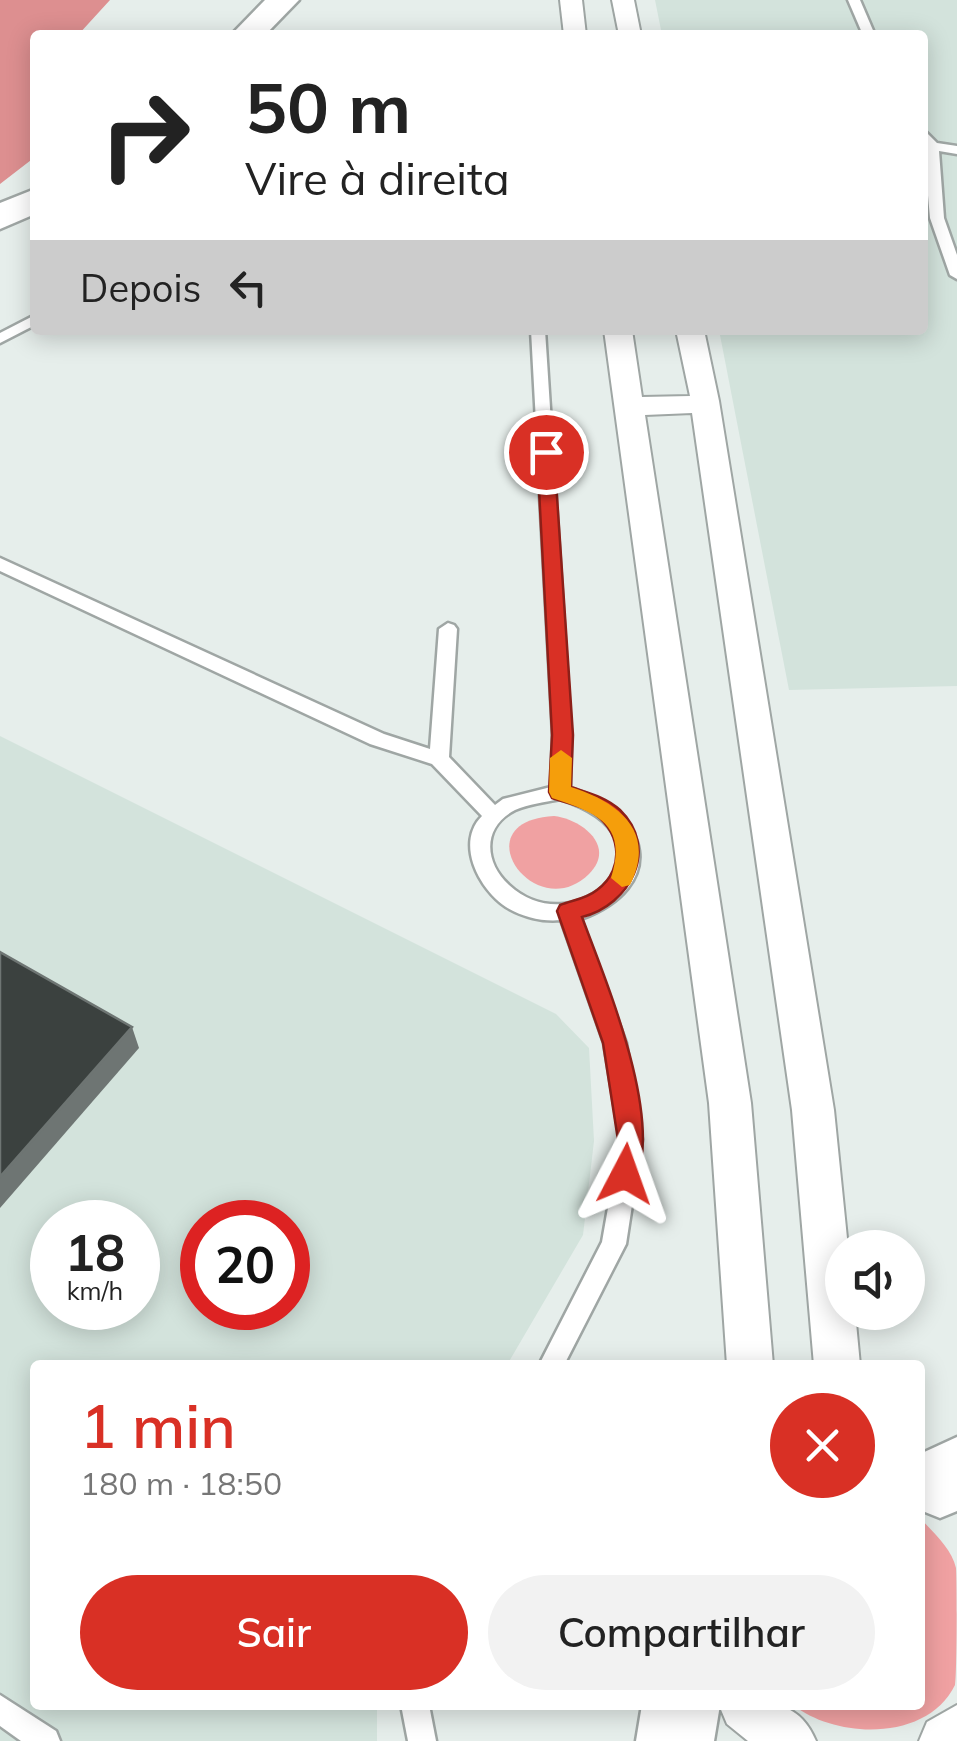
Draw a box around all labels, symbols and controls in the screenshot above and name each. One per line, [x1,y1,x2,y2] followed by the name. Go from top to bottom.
[245,63,411,151] text: 50 m
[80,70,210,200] icon: right
[245,150,510,206] text: Vire à direita
[221,260,276,315] icon: left
[80,264,201,312] text: Depois
[504,410,589,495] pin
[519,425,574,480] icon: arrive
[573,1122,677,1226] position arrow
[180,1200,310,1330] speed limit sign: 20
[65,1221,125,1284] text: 18
[825,1230,925,1330] map controls
[825,1230,925,1330] button: sound
[67,1275,123,1306] text: km/h
[80,1388,236,1463] text: 1 min
[770,1393,875,1498] button: close
[80,1463,282,1503] text: 180 m · 18:50
[80,1575,468,1690] button: Sair
[488,1575,875,1690] button: Compartilhar

